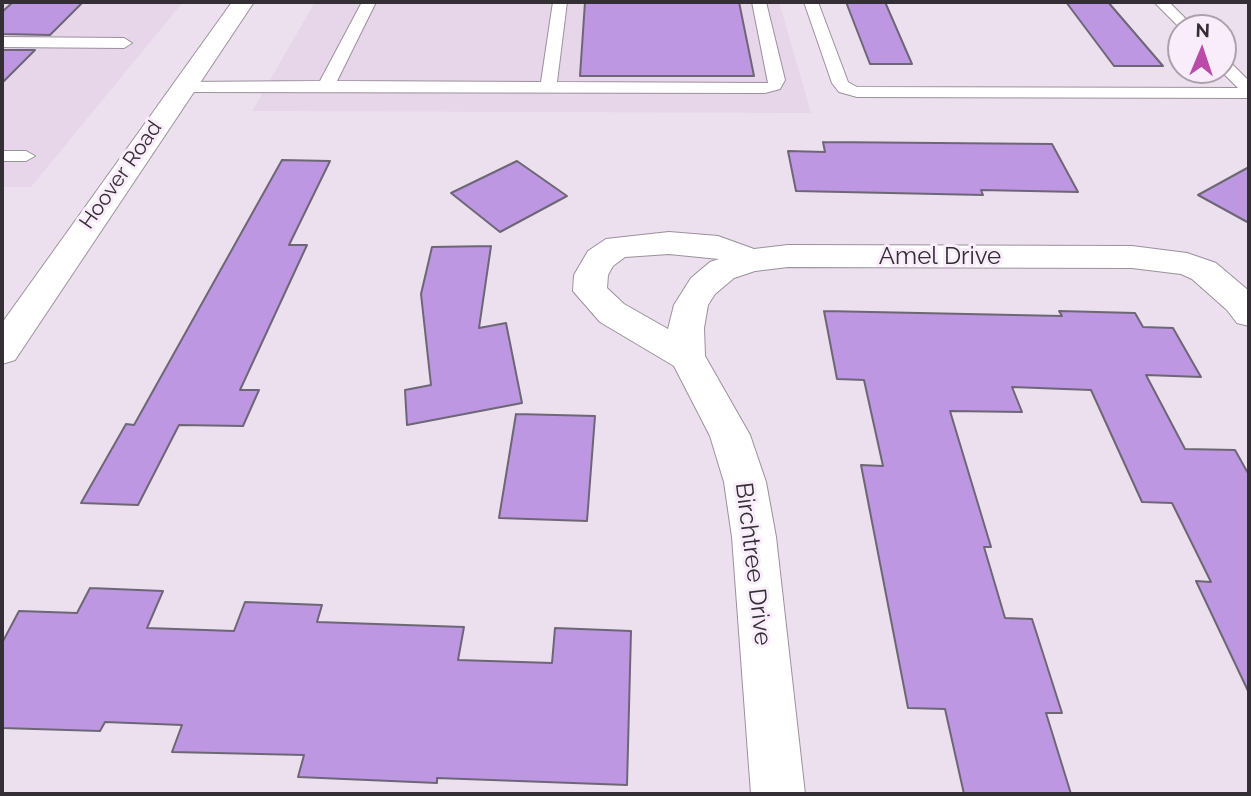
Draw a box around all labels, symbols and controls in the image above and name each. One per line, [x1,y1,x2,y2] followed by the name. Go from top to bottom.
[1167,14,1237,84] north arrow
[1195,19,1210,41] text: N
[74,116,168,234] street label: Hoover Road
[879,243,1001,271] street label: Amel Drive
[729,481,777,647] street label: Birchtree Drive

